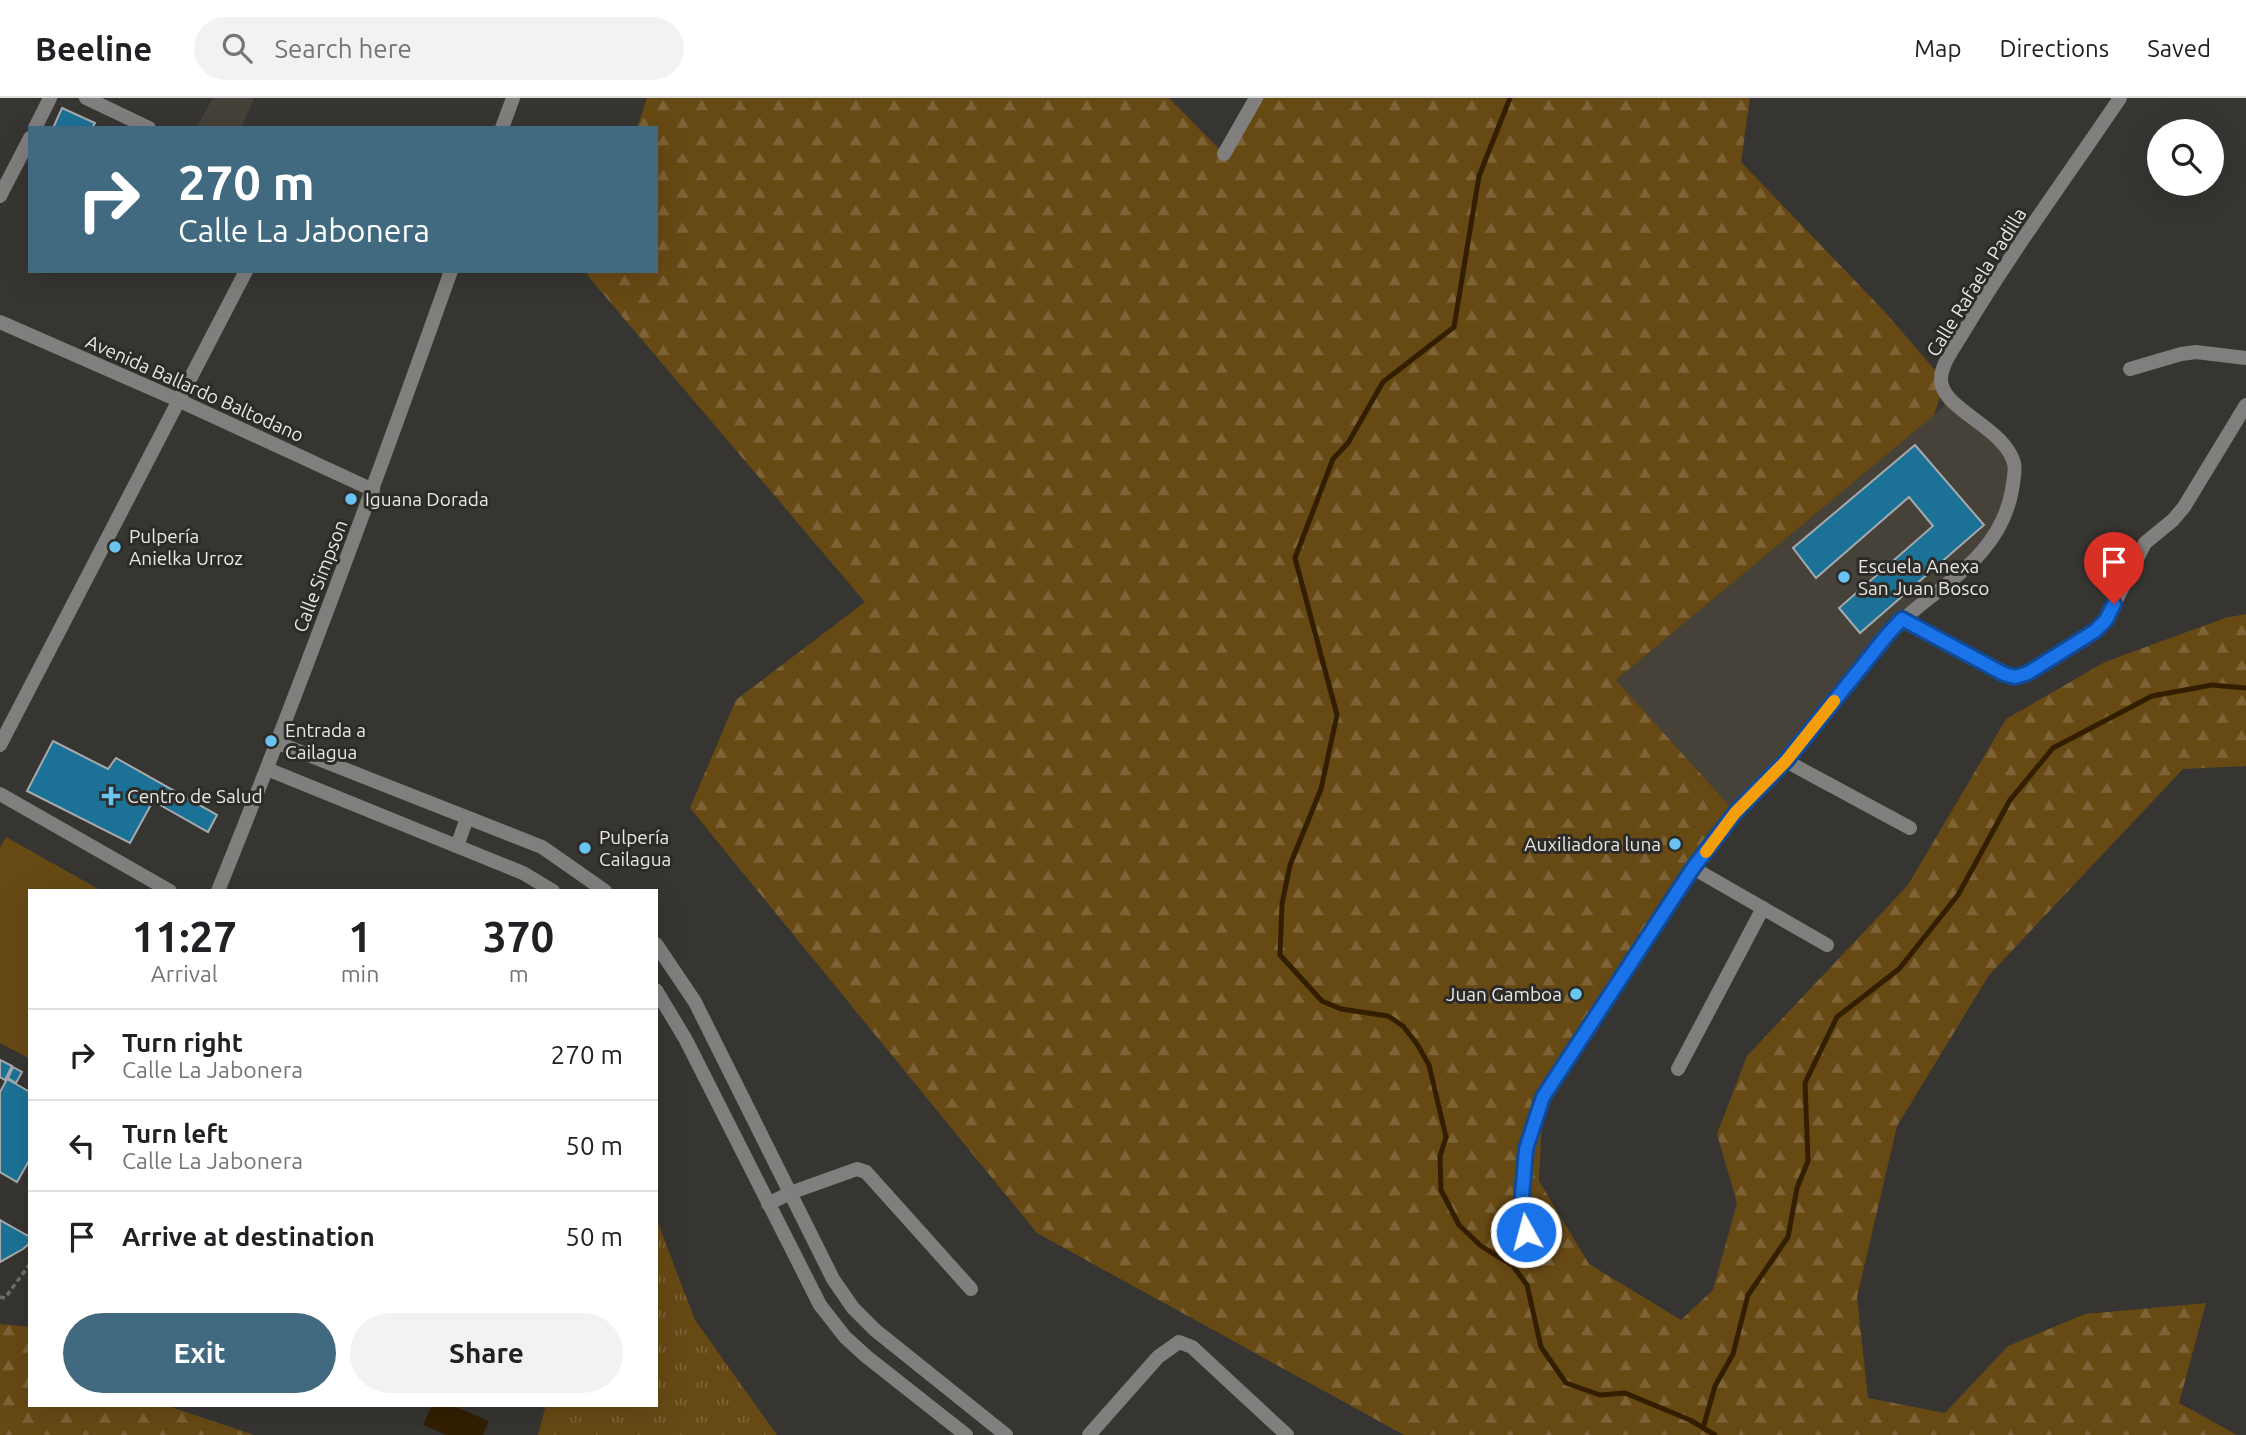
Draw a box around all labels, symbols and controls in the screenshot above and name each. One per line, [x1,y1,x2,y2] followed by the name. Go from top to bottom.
[194,17,684,80] search box
[218,29,256,67] icon: search
[35,30,152,67] text: Beeline
[274,34,412,63] text: Search here
[1914,35,1961,62] text: Map
[1999,35,2109,62] text: Directions
[2147,35,2211,62] text: Saved
[2147,119,2224,196] map controls
[2147,119,2224,196] button: search
[63,154,154,245] icon: right
[178,154,315,209] text: 270 m
[1921,204,2031,360] street label: Calle Rafaela Padilla
[178,212,430,248] text: Calle La Jabonera
[83,330,307,446] street label: Avenida Ballardo Baltodano
[365,488,489,510] place label: Iguana Dorada
[343,491,359,507] marker: Iguana Dorada
[288,517,352,635] street label: Calle Simpson
[129,525,243,569] place label: Pulpería Anielka Urroz
[2084,532,2144,604] pin
[107,539,123,555] marker: Pulpería Anielka Urroz
[2095,543,2133,581] icon: arrive
[1858,555,1989,599] place label: Escuela Anexa San Juan Bosco
[1836,569,1852,585] marker: Escuela Anexa San Juan Bosco
[285,719,366,763] place label: Entrada a Cailagua
[263,733,279,749] marker: Entrada a Cailagua
[127,785,263,807] place label: Centro de Salud
[101,786,121,806] marker: Centro de Salud
[599,826,671,870] place label: Pulpería Cailagua
[1524,833,1661,855] place label: Auxiliadora luna
[1667,836,1683,852] marker: Auxiliadora luna
[577,840,593,856] marker: Pulpería Cailagua
[132,913,237,960] text: 11:27
[348,913,372,960] text: 1
[483,913,554,960] text: 370
[151,961,218,986] text: Arrival
[341,961,379,986] text: min
[509,961,529,986] text: m
[1446,983,1562,1005] place label: Juan Gamboa
[1568,986,1584,1002] marker: Juan Gamboa
[122,1028,243,1057] text: Turn right
[63,1036,101,1074] icon: right
[551,1040,623,1069] text: 270 m
[122,1057,303,1082] text: Calle La Jabonera
[122,1119,228,1148] text: Turn left
[63,1127,101,1165] icon: left
[565,1131,623,1160] text: 50 m
[122,1148,303,1173] text: Calle La Jabonera
[1489,1195,1563,1269] position arrow
[63,1218,101,1256] icon: arrive
[122,1222,375,1251] text: Arrive at destination
[565,1222,623,1251] text: 50 m
[63,1313,336,1393] button: Exit
[350,1313,623,1393] button: Share

